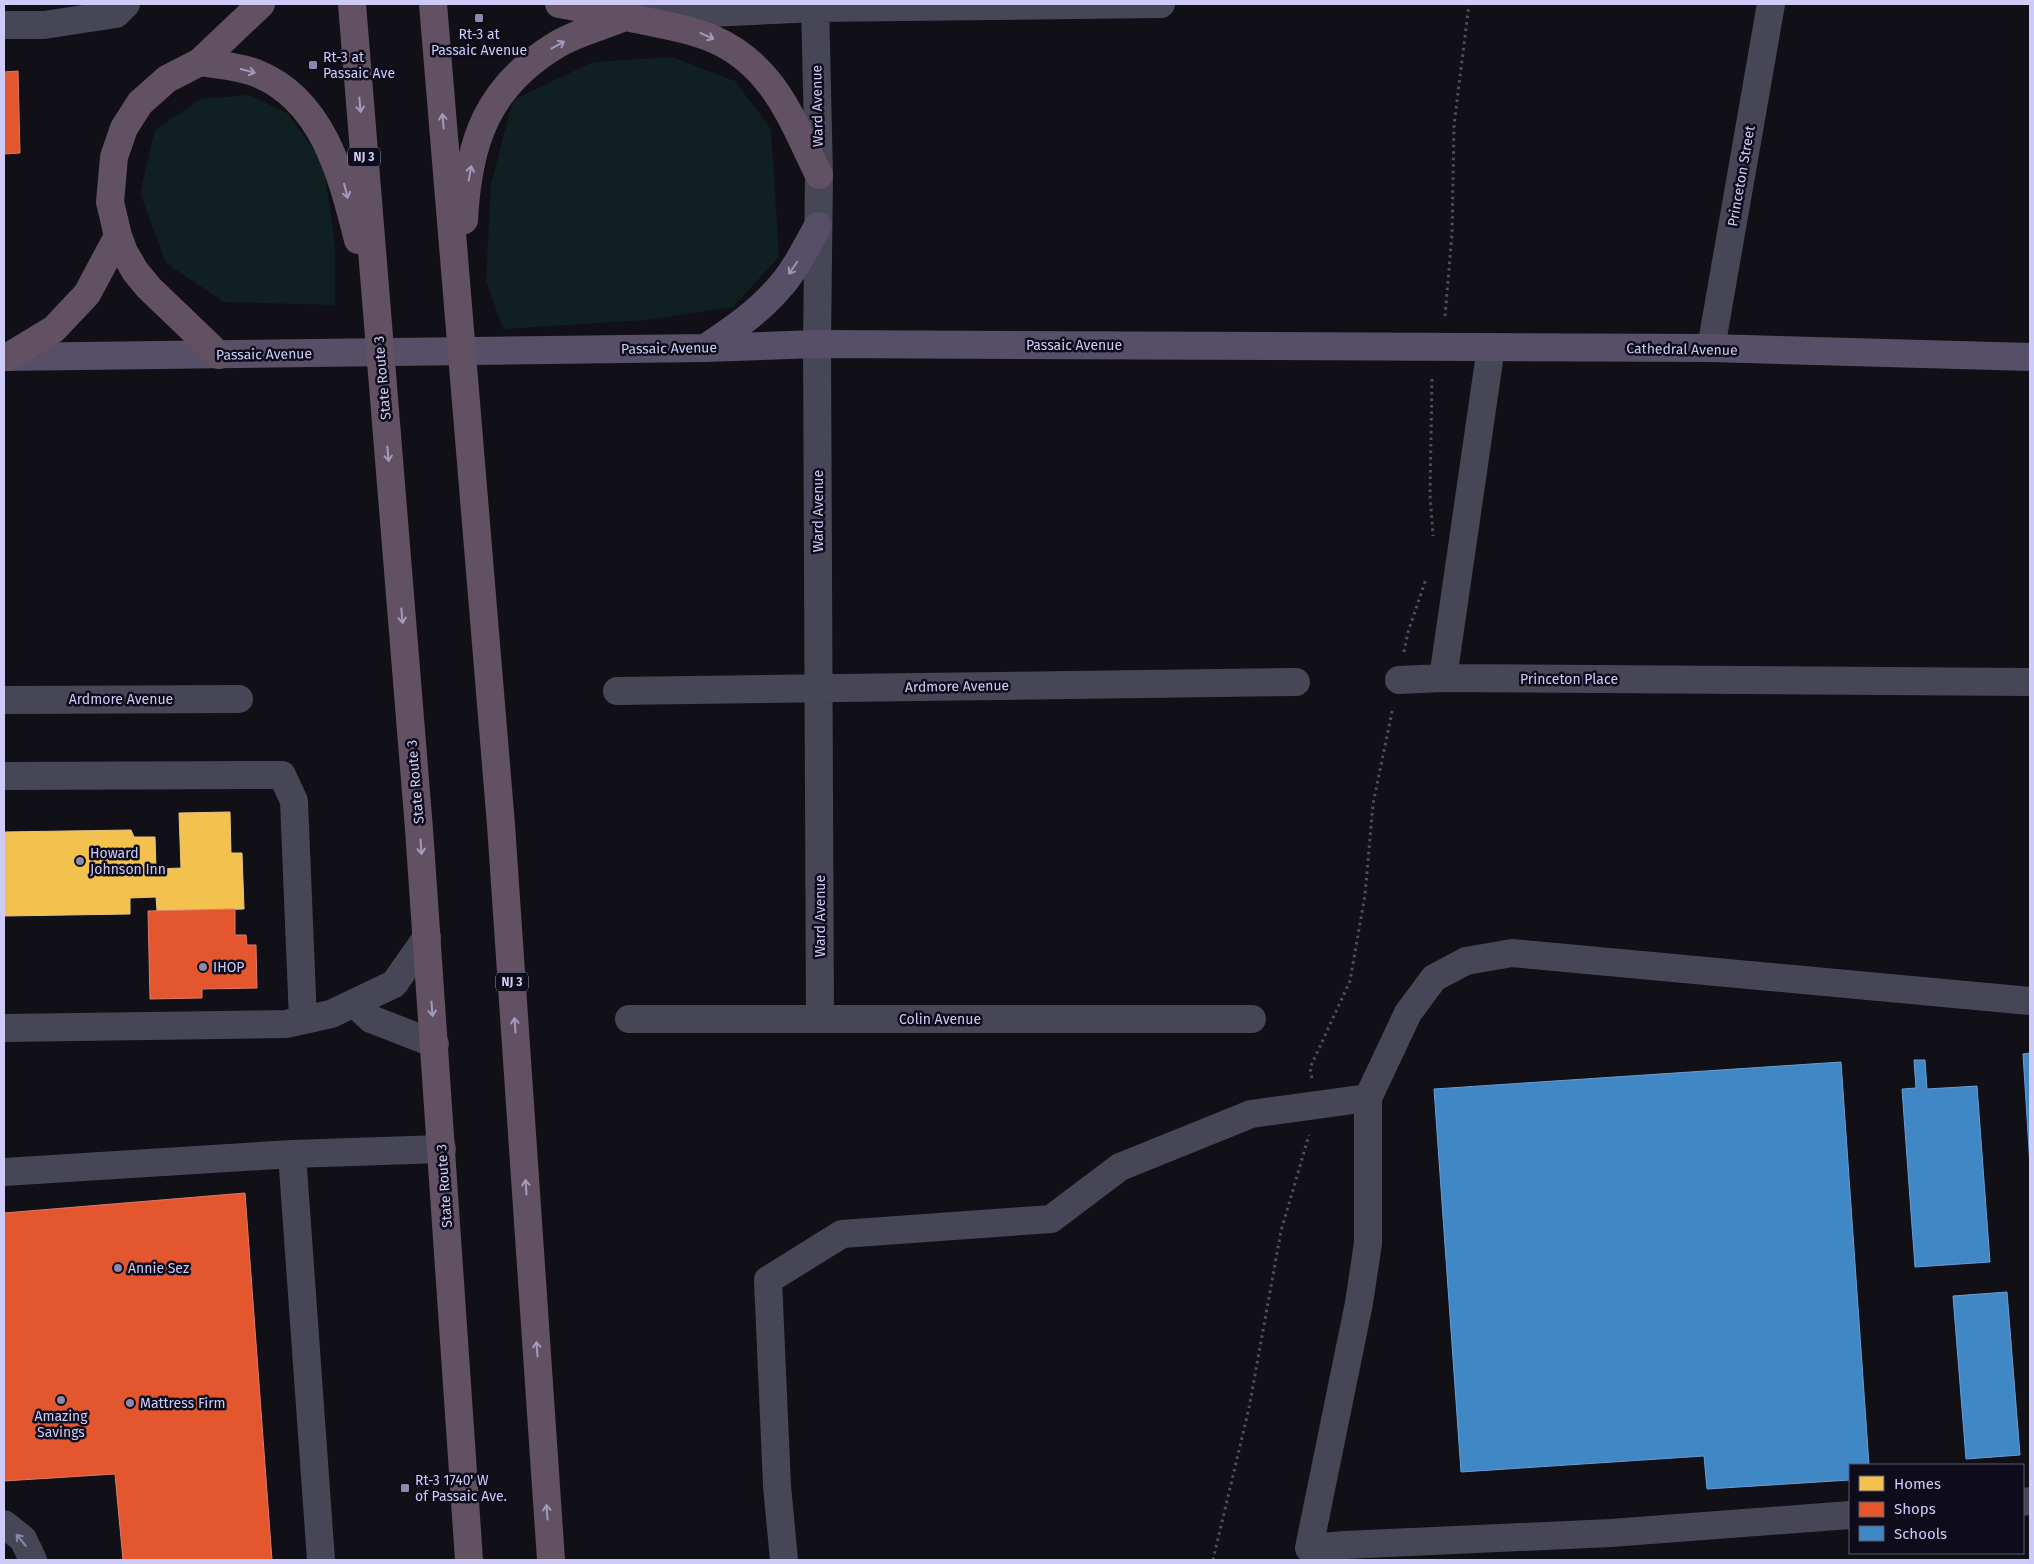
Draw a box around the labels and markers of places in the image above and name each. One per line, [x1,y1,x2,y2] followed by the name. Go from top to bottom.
[473,12,485,24] marker: Rt-3 at Passaic Avenue
[431,26,527,59] place label: Rt-3 at Passaic Avenue
[323,49,395,82] place label: Rt-3 at Passaic Ave
[307,59,319,71] marker: Rt-3 at Passaic Ave
[90,845,166,878] place label: Howard Johnson Inn
[74,855,86,867] marker: Howard Johnson Inn
[213,959,244,976] place label: IHOP
[197,961,209,973] marker: IHOP
[128,1260,189,1277] place label: Annie Sez
[112,1262,124,1274] marker: Annie Sez
[55,1394,67,1406] marker: Amazing Savings
[140,1395,226,1412] place label: Mattress Firm
[124,1397,136,1409] marker: Mattress Firm
[34,1408,88,1441] place label: Amazing Savings
[415,1472,507,1505] place label: Rt-3 1740' W of Passaic Ave.
[399,1482,411,1494] marker: Rt-3 1740' W of Passaic Ave.

